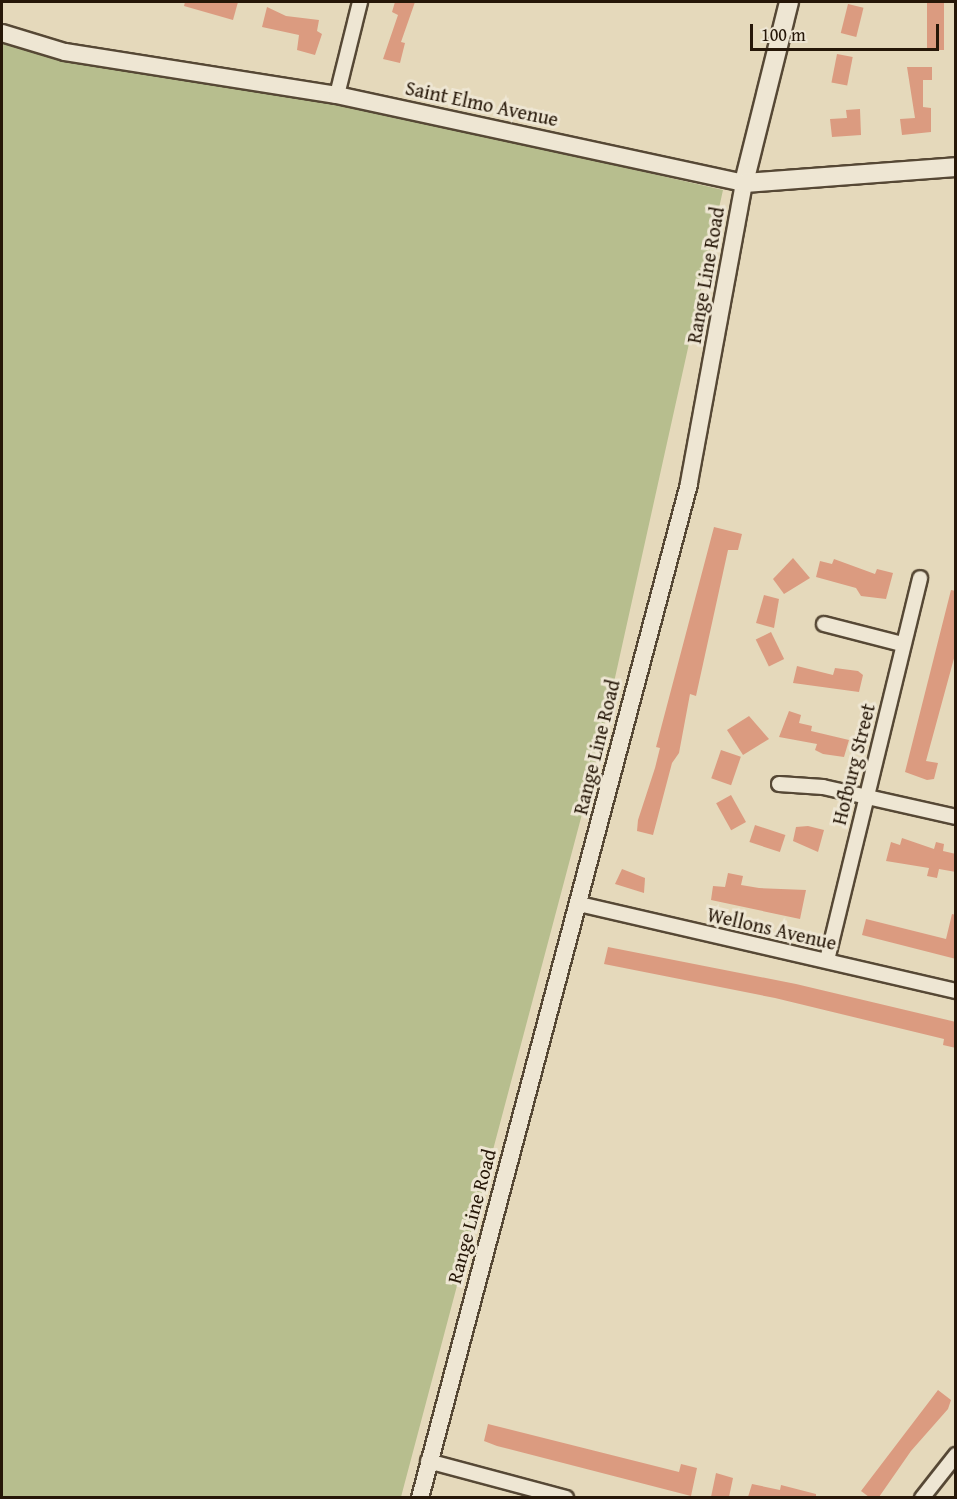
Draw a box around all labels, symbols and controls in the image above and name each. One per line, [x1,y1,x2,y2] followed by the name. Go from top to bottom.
[753,12,942,50] scale bar
[761,21,806,48] text: 100 m
[403,75,561,131] street label: Saint Elmo Avenue
[681,205,729,345] street label: Range Line Road
[568,677,624,817] street label: Range Line Road
[826,701,880,827] street label: Hofburg Street
[705,901,839,955] street label: Wellons Avenue
[442,1146,500,1286] street label: Range Line Road

